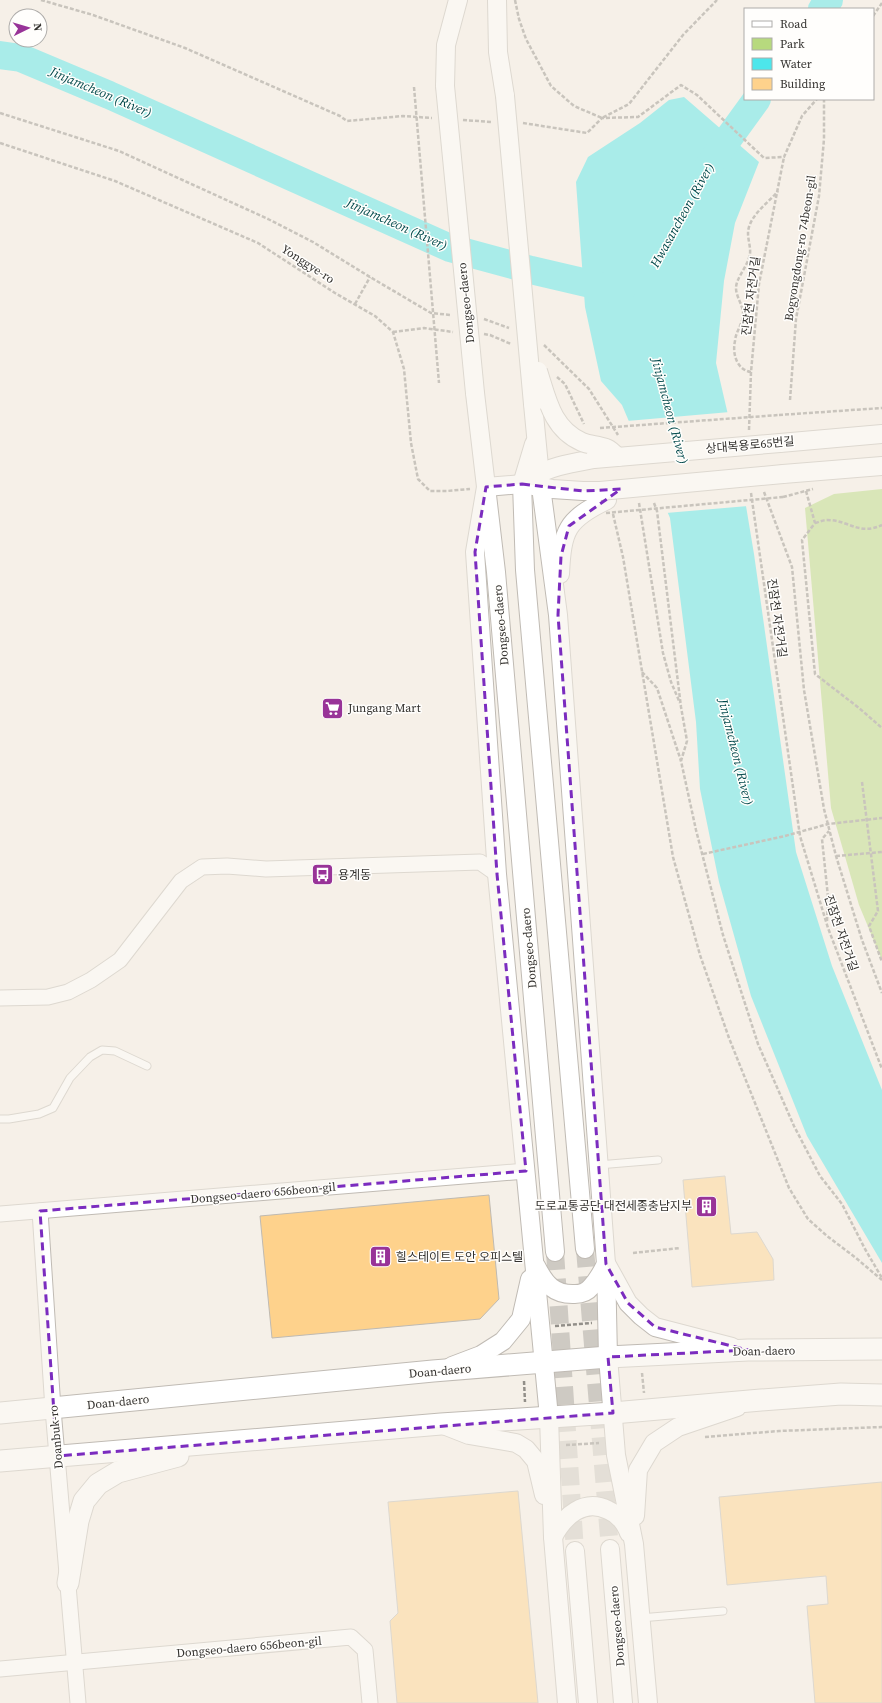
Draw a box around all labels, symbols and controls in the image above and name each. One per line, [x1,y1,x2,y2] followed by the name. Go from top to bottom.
[8,8,48,48] north arrow
[744,8,874,100] legend
[780,16,807,32] text: Road
[30,23,45,32] text: N
[780,36,805,52] text: Park
[780,56,812,72] text: Water
[46,62,155,121] water label: Jinjamcheon (River)
[780,76,825,92] text: Building
[646,160,718,271] water label: Hwasancheon (River)
[781,174,819,322] street label: Bogyongdong-ro 74beon-gil
[342,193,450,254] water label: Jinjamcheon (River)
[278,241,338,287] street label: Yonggye-ro
[738,255,764,337] street label: 진잠천 자전거길
[454,261,478,344] street label: Dongseo-daero
[647,354,692,466] water label: Jinjamcheon (River)
[705,433,795,457] street label: 상대복용로65번길
[764,577,790,659] street label: 진잠천 자전거길
[489,584,512,666] street label: Dongseo-daero
[319,695,345,721] supermarket icon: Jungang Mart
[714,695,757,807] water label: Jinjamcheon (River)
[347,700,421,716] place label: Jungang Mart
[310,862,336,888] bus stop icon: 용계동
[338,867,371,883] place label: 용계동
[820,893,862,973] street label: 진잠천 자전거길
[517,907,540,989] street label: Dongseo-daero
[190,1179,337,1207] street label: Dongseo-daero 656beon-gil
[694,1193,720,1219] building icon: 도로교통공단 대전세종충남지부
[535,1198,692,1214] place label: 도로교통공단 대전세종충남지부
[367,1244,393,1270] building icon: 힐스테이트 도안 오피스텔
[396,1249,523,1265] place label: 힐스테이트 도안 오피스텔
[732,1342,796,1360] street label: Doan-daero
[408,1360,472,1382] street label: Doan-daero
[86,1391,150,1413] street label: Doan-daero
[45,1404,67,1469] street label: Doanbuk-ro
[605,1585,628,1667] street label: Dongseo-daero
[176,1633,323,1661] street label: Dongseo-daero 656beon-gil

